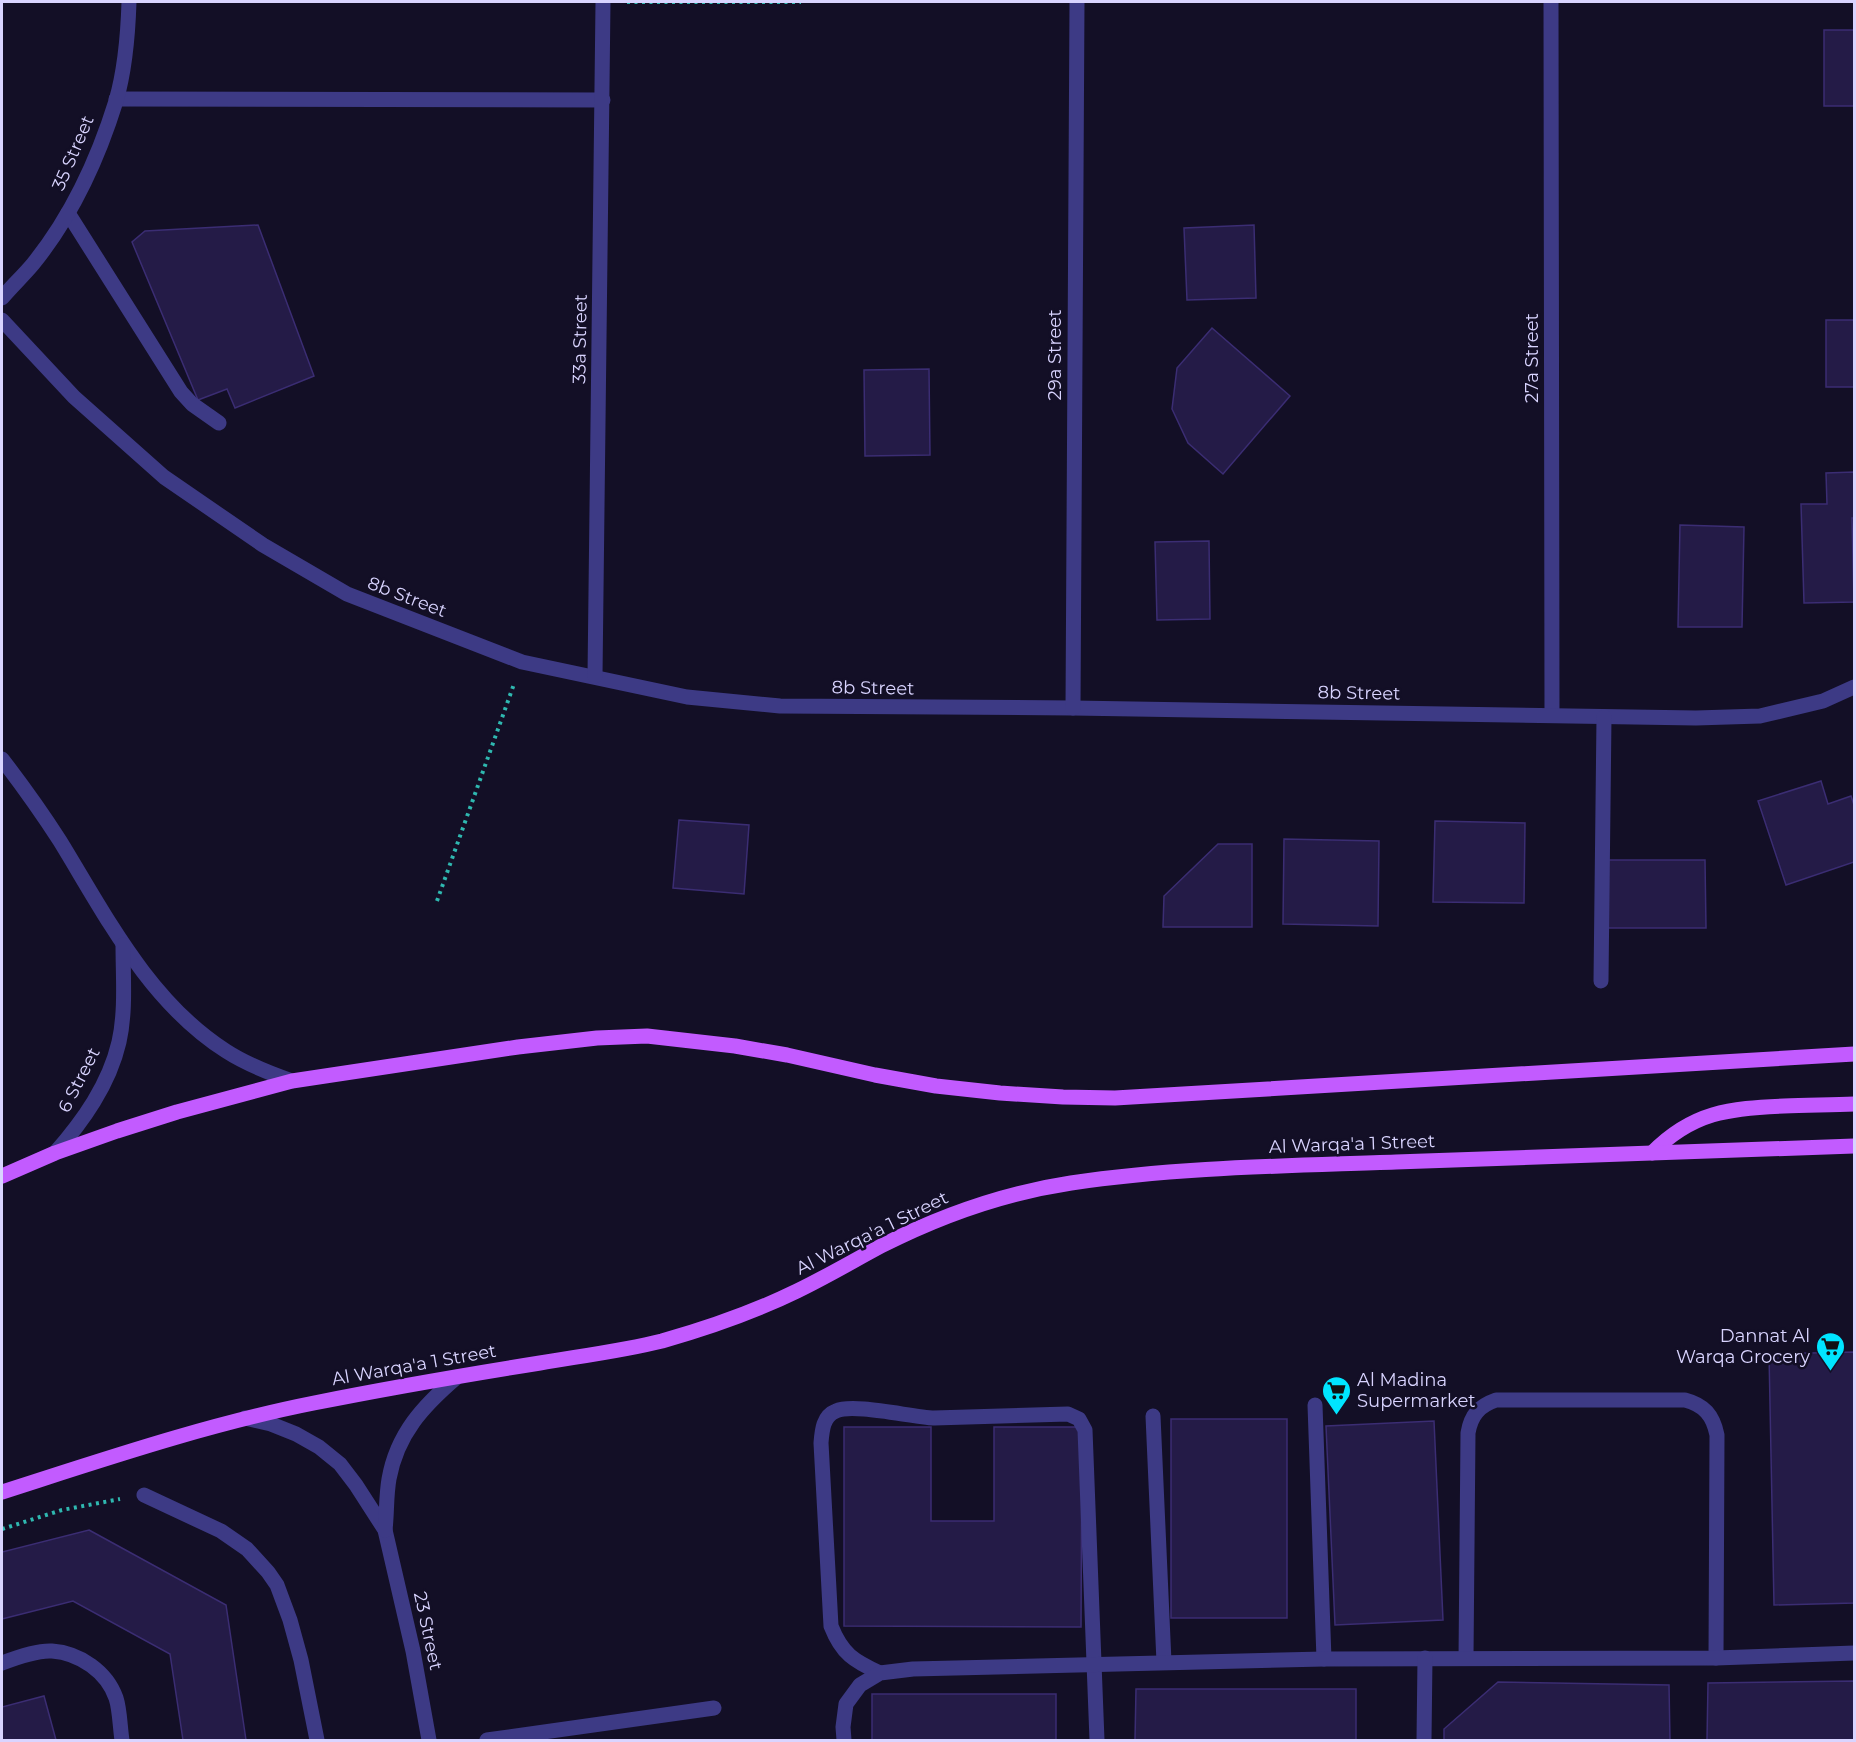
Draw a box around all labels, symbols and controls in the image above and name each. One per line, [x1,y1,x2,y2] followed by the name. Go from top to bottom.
[47,112,99,194] street label: 35 Street
[568,294,592,384] street label: 33a Street
[1044,310,1066,400] street label: 29a Street
[1521,313,1543,403] street label: 27a Street
[364,572,450,622] street label: 8b Street
[831,676,915,700] street label: 8b Street
[1317,681,1401,705] street label: 8b Street
[53,1044,105,1116] street label: 6 Street
[1268,1130,1436,1158] street label: Al Warqa'a 1 Street
[792,1187,952,1279] street label: Al Warqa'a 1 Street
[1676,1325,1810,1368] place label: Dannat Al Warqa Grocery
[1815,1330,1847,1372] supermarket icon: Dannat Al Warqa Grocery
[330,1340,498,1390] street label: Al Warqa'a 1 Street
[1357,1369,1476,1412] place label: Al Madina Supermarket
[1320,1374,1352,1416] supermarket icon: Al Madina Supermarket
[409,1590,447,1672] street label: 23 Street

